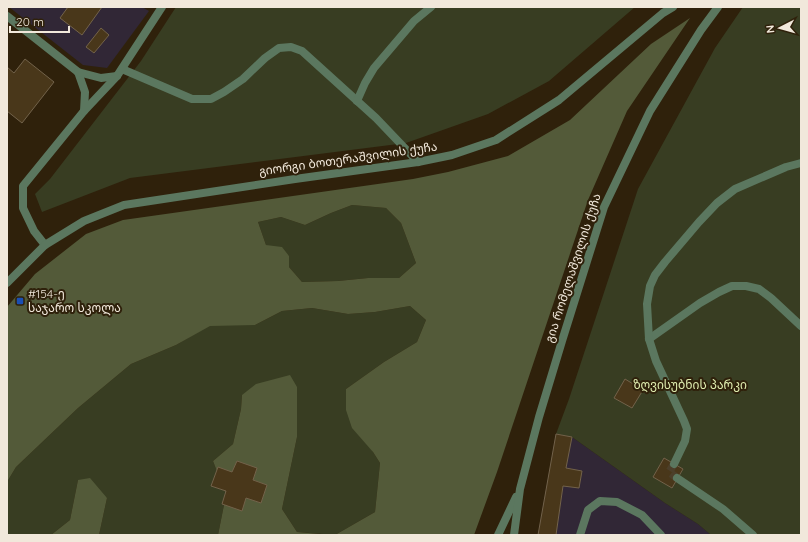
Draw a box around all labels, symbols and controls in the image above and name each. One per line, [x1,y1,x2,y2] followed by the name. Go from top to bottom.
[10,8,69,34] scale bar
[760,8,800,48] north arrow
[16,14,44,29] text: 20 m
[763,24,777,34] text: N
[258,139,438,179] street label: გიორგი ბოთერაშვილის ქუჩა
[541,191,605,345] street label: გია რომელაშვილის ქუჩა
[28,286,121,316] place label: #154-ე საჯარო სკოლა
[15,296,25,306] marker: #154-ე საჯარო სკოლა
[633,377,747,393] park label: ზღვისუბნის პარკი

